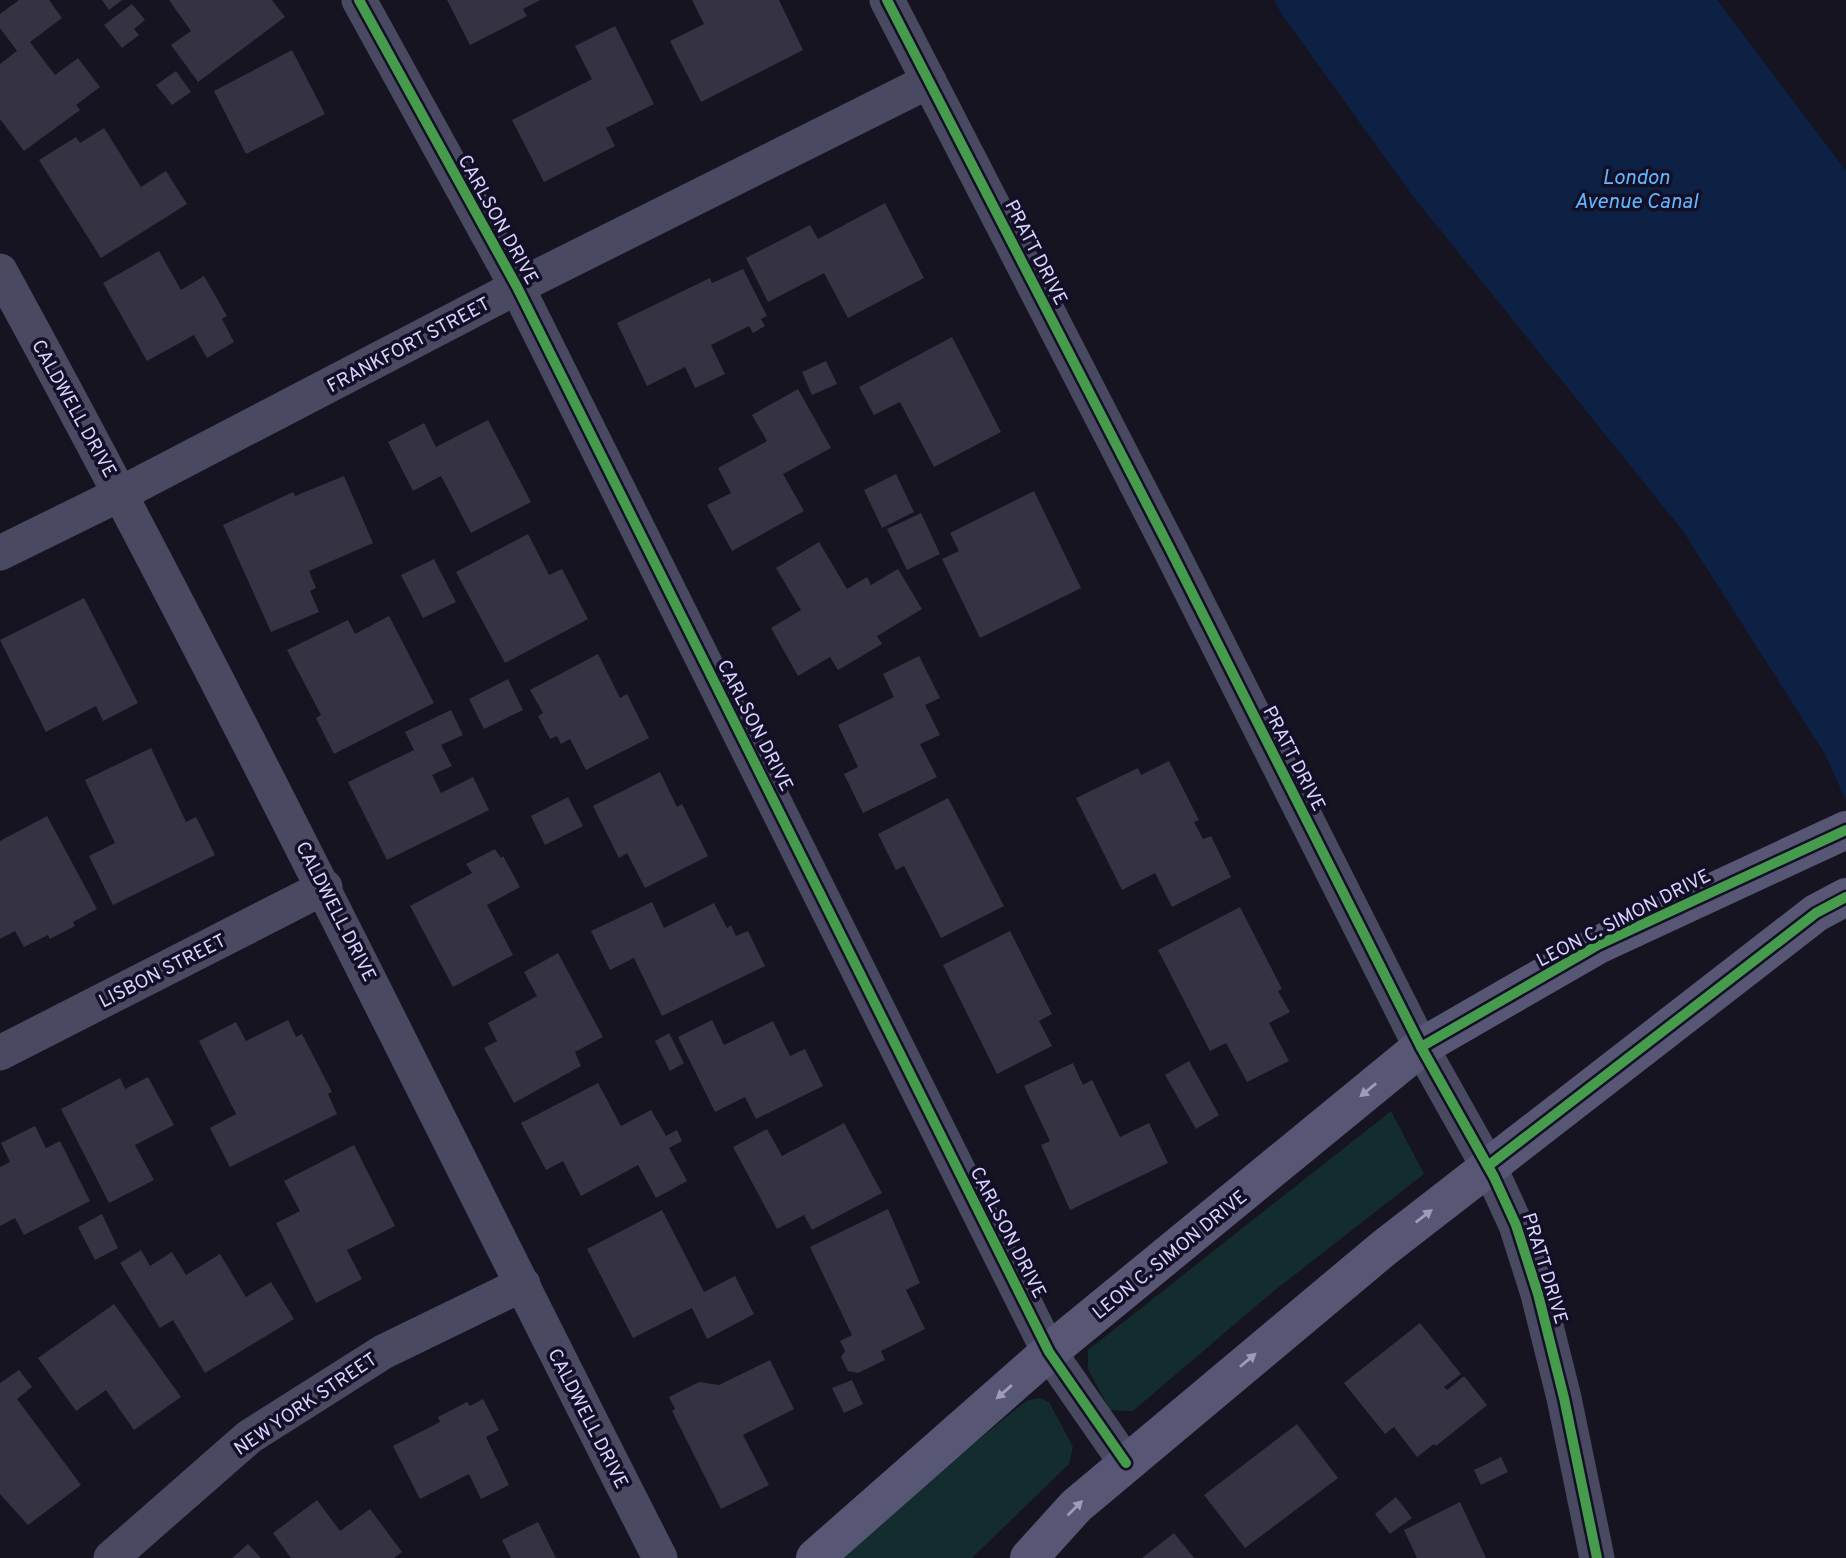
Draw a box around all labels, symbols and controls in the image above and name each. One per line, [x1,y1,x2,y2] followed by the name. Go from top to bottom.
[452,151,543,289] street label: CARLSON DRIVE
[1574,165,1699,216] water label: London Avenue Canal
[998,196,1072,310] street label: PRATT DRIVE
[323,293,495,399] street label: FRANKFORT STREET
[25,336,121,482] street label: CALDWELL DRIVE
[711,656,798,796] street label: CARLSON DRIVE
[1256,702,1330,816] street label: PRATT DRIVE
[290,838,381,986] street label: CALDWELL DRIVE
[1533,864,1715,973] street label: LEON C. SIMON DRIVE
[95,929,231,1014] street label: LISBON STREET
[1359,1083,1377,1098] one-way arrow
[964,1163,1051,1303] street label: CARLSON DRIVE
[1088,1186,1253,1325] street label: LEON C. SIMON DRIVE
[1415,1209,1433,1224] one-way arrow
[1516,1210,1572,1327] street label: PRATT DRIVE
[542,1345,633,1493] street label: CALDWELL DRIVE
[230,1348,382,1461] street label: NEW YORK STREET
[1239,1353,1257,1368] one-way arrow
[995,1384,1013,1400] one-way arrow
[1066,1500,1083,1516] one-way arrow

